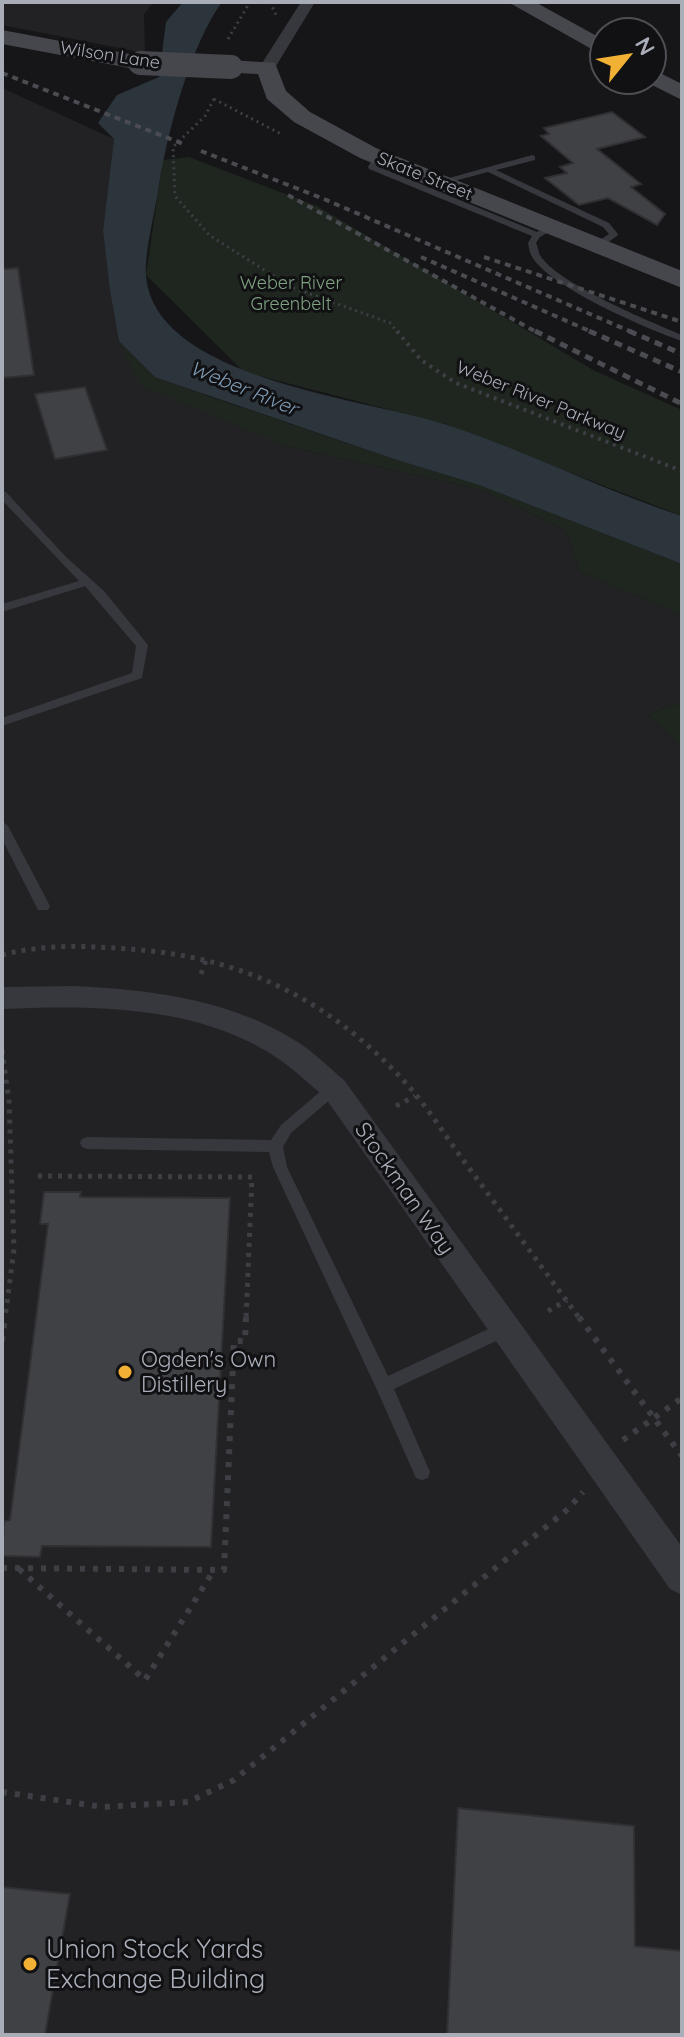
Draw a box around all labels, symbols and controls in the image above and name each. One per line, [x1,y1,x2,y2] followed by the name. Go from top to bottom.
[588,16,668,96] north arrow
[629,32,661,60] text: N
[58,35,162,74] street label: Wilson Lane
[374,146,476,205] street label: Skate Street
[240,271,342,315] park label: Weber River Greenbelt
[187,355,304,421] water label: Weber River
[453,355,629,444] street label: Weber River Parkway
[349,1116,461,1260] street label: Stockman Way
[141,1345,276,1398] place label: Ogden's Own Distillery
[116,1363,134,1381] marker: Ogden's Own Distillery
[46,1932,265,1995] place label: Union Stock Yards Exchange Building
[21,1955,39,1973] marker: Union Stock Yards Exchange Building

